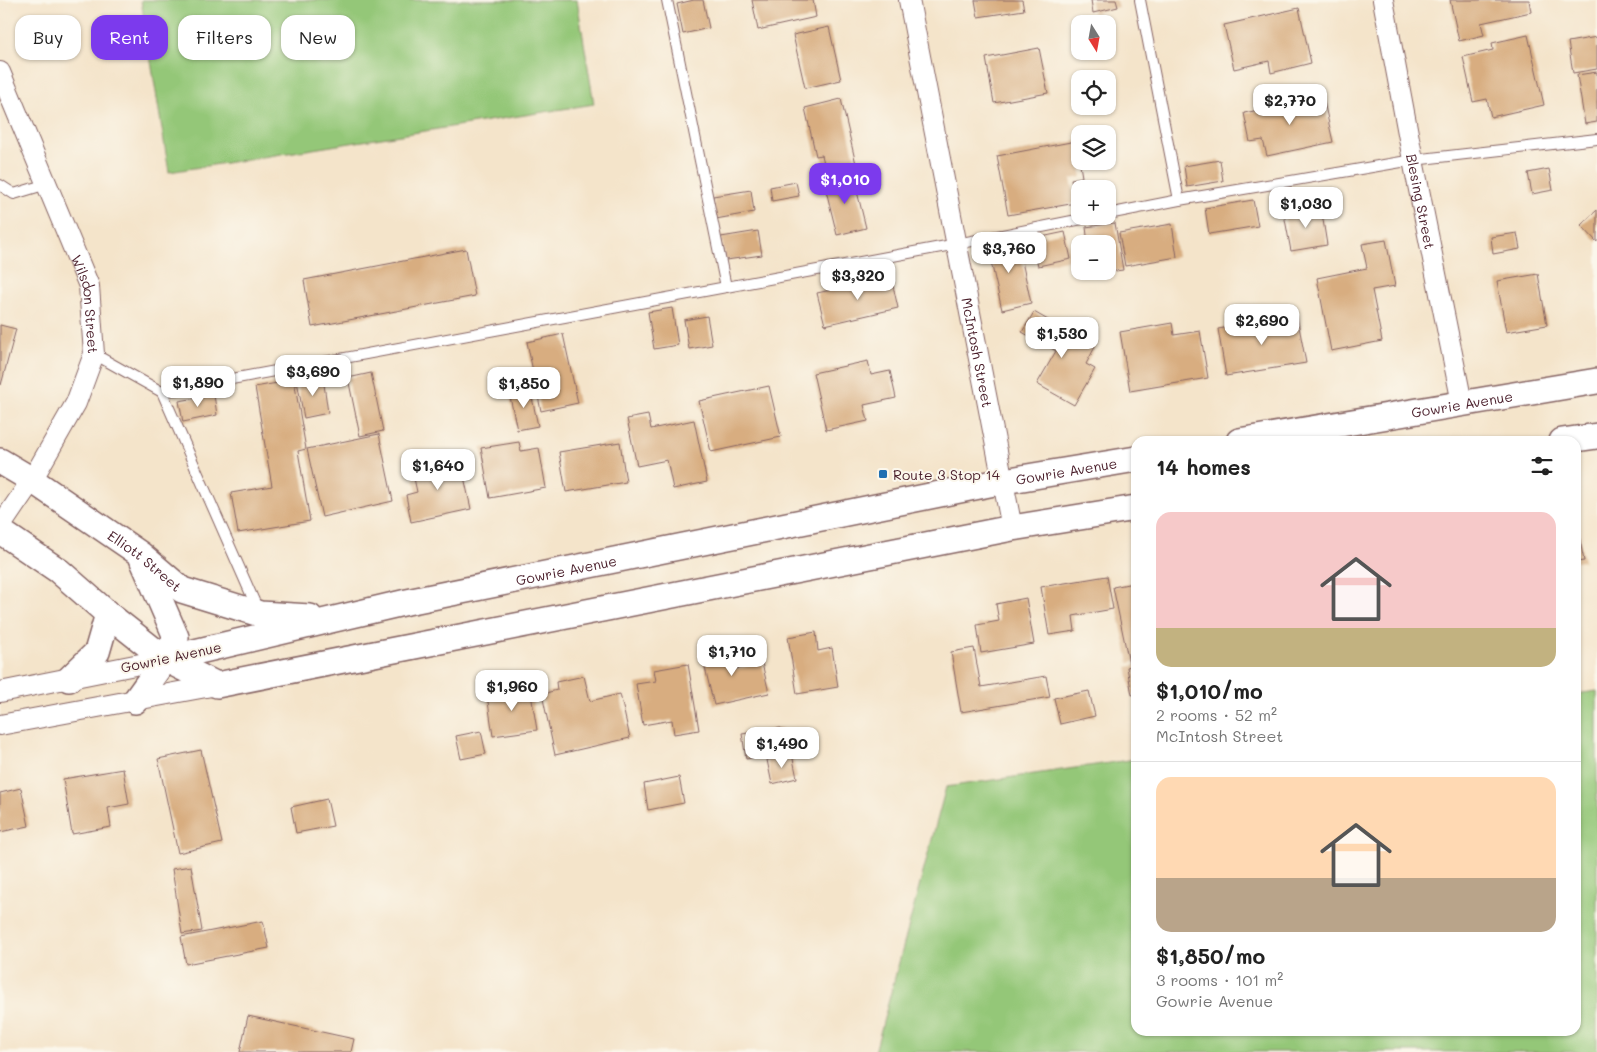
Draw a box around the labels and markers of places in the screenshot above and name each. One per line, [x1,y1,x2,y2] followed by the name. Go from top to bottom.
[1249,84,1331,126] pin: $2,770
[804,162,886,205] pin: $1,010
[1265,186,1347,229] pin: $1,030
[968,232,1050,274] pin: $3,760
[817,258,899,301] pin: $3,320
[1221,304,1303,346] pin: $2,690
[1021,316,1103,359] pin: $1,530
[272,354,354,397] pin: $3,690
[157,366,239,408] pin: $1,890
[483,366,565,409] pin: $1,850
[397,448,479,491] pin: $1,640
[893,465,1001,484] place label: Route 3 Stop 14
[877,468,889,480] marker: Route 3 Stop 14
[691,634,773,677] pin: $1,710
[471,670,553,712] pin: $1,960
[741,726,823,769] pin: $1,490

